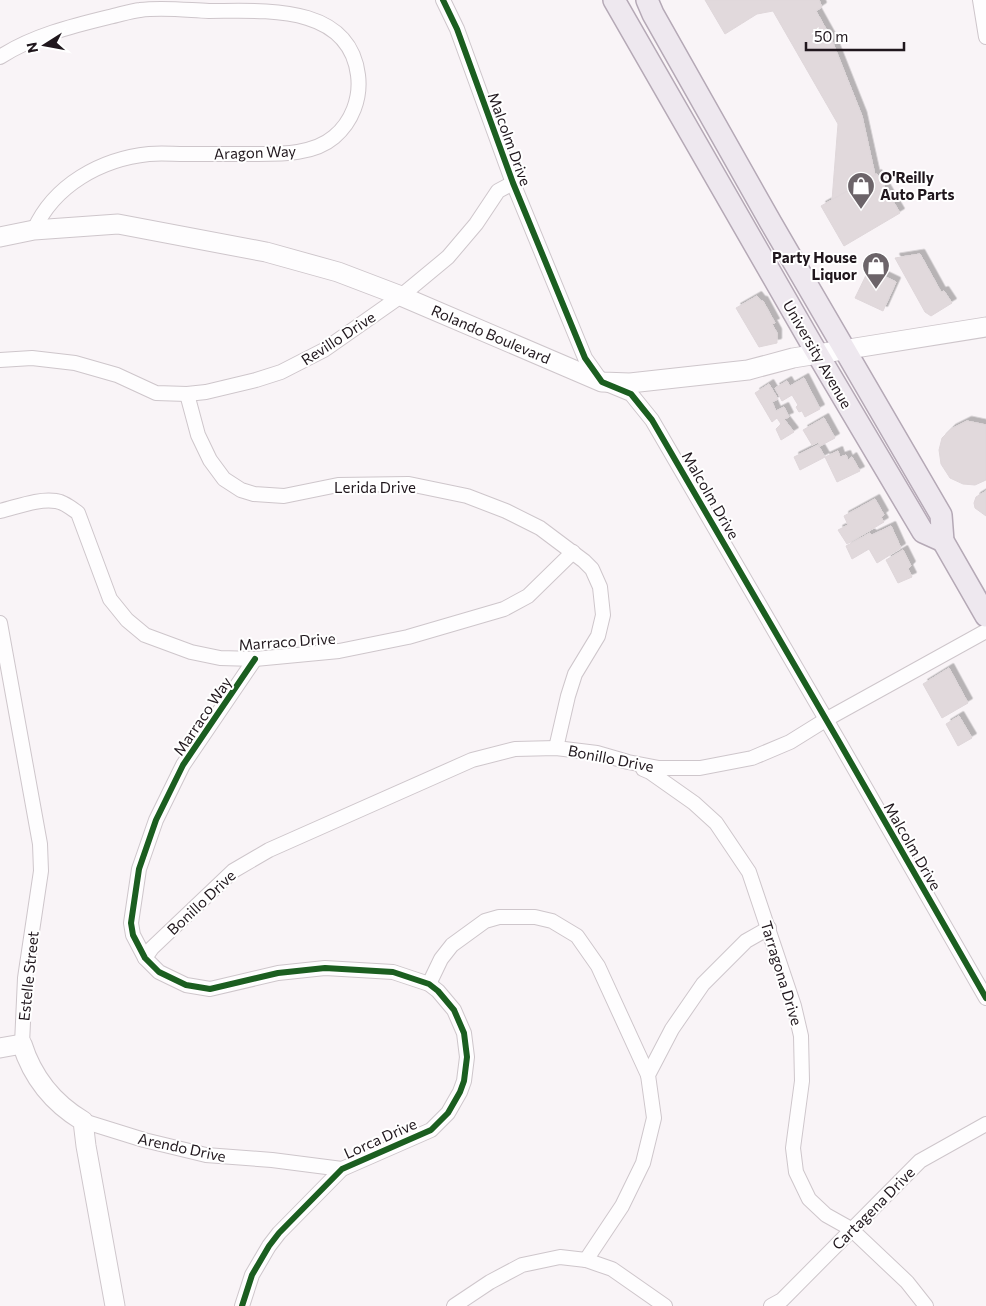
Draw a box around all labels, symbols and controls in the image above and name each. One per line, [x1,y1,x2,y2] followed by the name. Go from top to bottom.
[20,20,70,70] north arrow
[806,20,904,52] scale bar
[814,27,848,45] text: 50 m
[22,41,41,54] text: N
[485,90,535,188] street label: Malcolm Drive
[214,142,297,162] street label: Aragon Way
[880,168,954,203] place label: O'Reilly Auto Parts
[846,171,876,210] shop icon: O'Reilly Auto Parts
[772,248,857,283] place label: Party House Liquor
[861,251,891,290] shop icon: Party House Liquor
[780,297,856,411] street label: University Avenue
[429,301,553,367] street label: Rolando Boulevard
[298,307,378,369] street label: Revillo Drive
[679,448,743,542] street label: Malcolm Drive
[334,478,416,496] street label: Lerida Drive
[238,629,336,653] street label: Marraco Drive
[169,673,235,759] street label: Marraco Way
[567,741,655,775] street label: Bonillo Drive
[881,799,945,893] street label: Malcolm Drive
[163,866,239,938] street label: Bonillo Drive
[758,919,806,1028] street label: Tarragona Drive
[14,930,42,1022] street label: Estelle Street
[341,1114,419,1162] street label: Lorca Drive
[136,1129,228,1165] street label: Arendo Drive
[828,1163,918,1253] street label: Cartagena Drive

